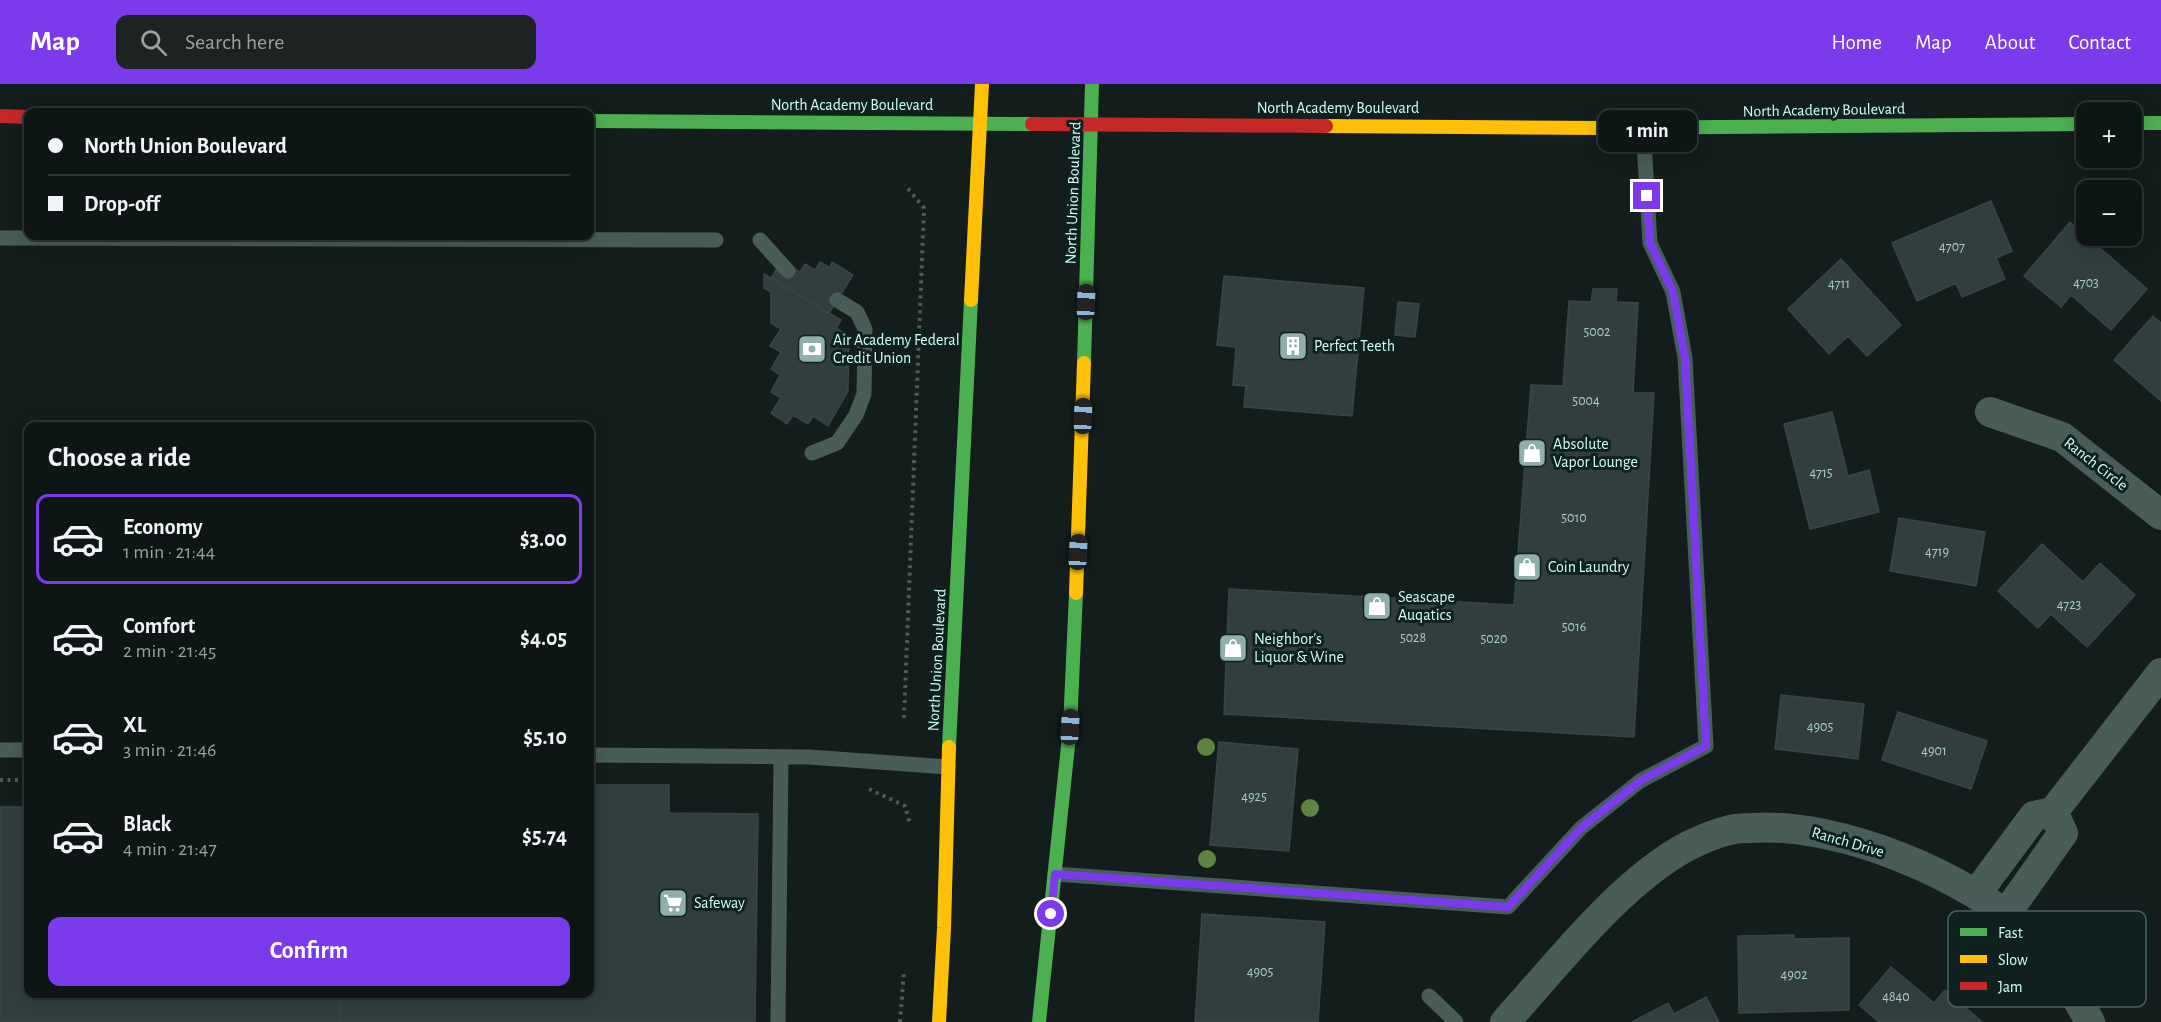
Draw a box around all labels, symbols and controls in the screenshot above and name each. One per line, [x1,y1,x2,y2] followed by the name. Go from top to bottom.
[116,15,536,69] search box
[137,26,170,59] icon: search
[30,28,80,56] text: Map
[185,31,284,53] text: Search here
[1831,32,1882,53] text: Home
[1915,32,1952,53] text: Map
[1985,32,2035,53] text: About
[2068,32,2131,53] text: Contact
[771,97,933,114] street label: North Academy Boulevard
[1257,100,1419,117] street label: North Academy Boulevard
[1743,101,1905,120] street label: North Academy Boulevard
[2076,102,2142,246] map controls
[2076,102,2142,168] button: +
[1598,109,1696,151] callout: 1 min
[1063,121,1083,265] street label: North Union Boulevard
[1626,121,1669,141] text: 1 min
[84,135,287,157] text: North Union Boulevard
[2076,180,2142,246] button: −
[1633,182,1660,209] route end
[84,193,160,215] text: Drop-off
[1939,240,1965,254] house number: 4707
[2073,276,2099,290] house number: 4703
[1828,277,1850,291] house number: 4711
[1076,284,1096,320] car
[1583,325,1611,339] house number: 5002
[1277,330,1309,362] building icon: Perfect Teeth
[833,332,960,366] place label: Air Academy Federal Credit Union
[796,333,828,365] bank icon: Air Academy Federal Credit Union
[1314,338,1395,354] place label: Perfect Teeth
[1572,394,1600,408] house number: 5004
[1073,398,1093,434] car
[2061,434,2131,494] street label: Ranch Circle
[1553,436,1638,470] place label: Absolute Vapor Lounge
[1516,437,1548,469] shop icon: Absolute Vapor Lounge
[48,444,191,471] text: Choose a ride
[1809,466,1833,480] house number: 4715
[1561,511,1587,525] house number: 5010
[51,512,105,566] icon: car
[123,516,203,538] text: Economy
[520,528,567,550] text: $3.00
[1068,534,1088,570] car
[123,542,215,562] text: 1 min · 21:44
[1925,545,1949,559] house number: 4719
[1511,551,1543,583] shop icon: Coin Laundry
[1548,559,1630,576] place label: Coin Laundry
[925,588,949,732] street label: North Union Boulevard
[1398,589,1455,623] place label: Seascape Auqatics
[1361,590,1393,622] shop icon: Seascape Auqatics
[2057,598,2082,612] house number: 4723
[51,611,105,665] icon: car
[123,615,195,637] text: Comfort
[1562,620,1586,634] house number: 5016
[520,627,567,649] text: $4.05
[1254,631,1344,665] place label: Neighbor's Liquor & Wine
[1400,631,1426,645] house number: 5028
[1217,632,1249,664] shop icon: Neighbor's Liquor & Wine
[1480,632,1508,646] house number: 5020
[123,641,216,661] text: 2 min · 21:45
[1060,709,1080,745] car
[51,710,105,764] icon: car
[123,714,146,736] text: XL
[1807,720,1833,734] house number: 4905
[523,726,567,748] text: $5.10
[123,740,216,760] text: 3 min · 21:46
[1921,744,1947,758] house number: 4901
[1241,790,1267,804] house number: 4925
[51,809,105,863] icon: car
[123,813,171,835] text: Black
[1810,824,1886,860] street label: Ranch Drive
[522,825,567,847] text: $5.74
[123,839,217,859] text: 4 min · 21:47
[657,887,689,919] supermarket icon: Safeway
[694,895,745,912] place label: Safeway
[1037,900,1064,927] route start
[1948,911,2146,1007] legend
[48,917,570,986] button: Confirm
[1998,925,2023,941] text: Fast
[1998,952,2028,968] text: Slow
[1247,965,1273,979] house number: 4905
[1780,968,1808,982] house number: 4902
[1998,979,2023,995] text: Jam
[1882,990,1910,1004] house number: 4840

